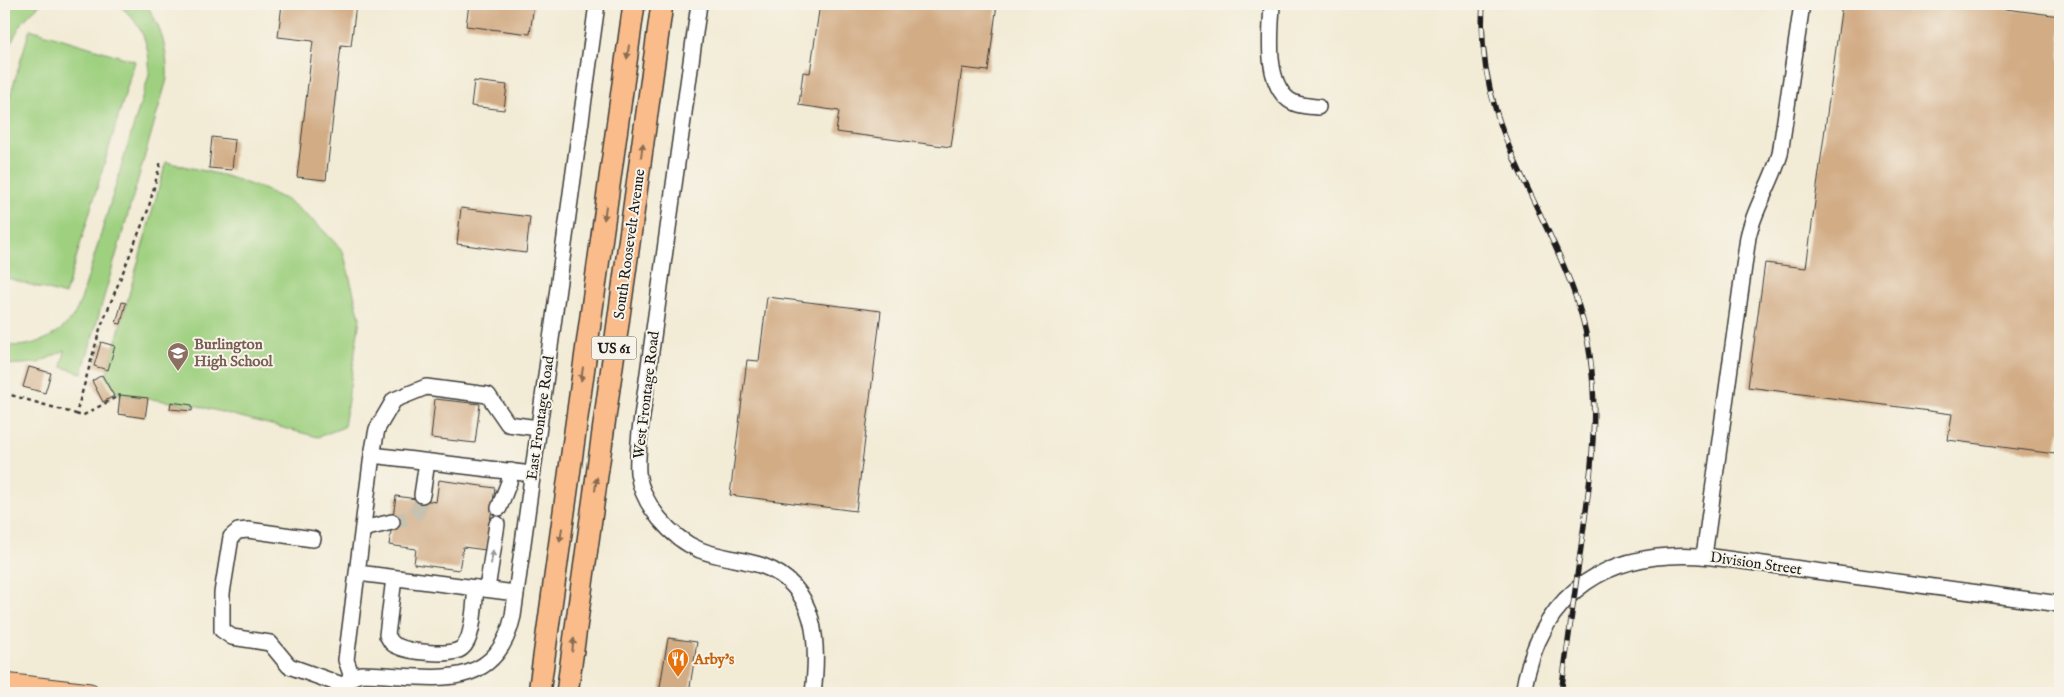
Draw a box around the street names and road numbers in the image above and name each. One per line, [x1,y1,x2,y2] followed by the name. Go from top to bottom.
[610,168,649,320] street label: South Roosevelt Avenue
[629,329,664,460] street label: West Frontage Road
[592,336,636,359] road number: US 61
[522,354,559,481] street label: East Frontage Road
[1709,548,1803,579] street label: Division Street

